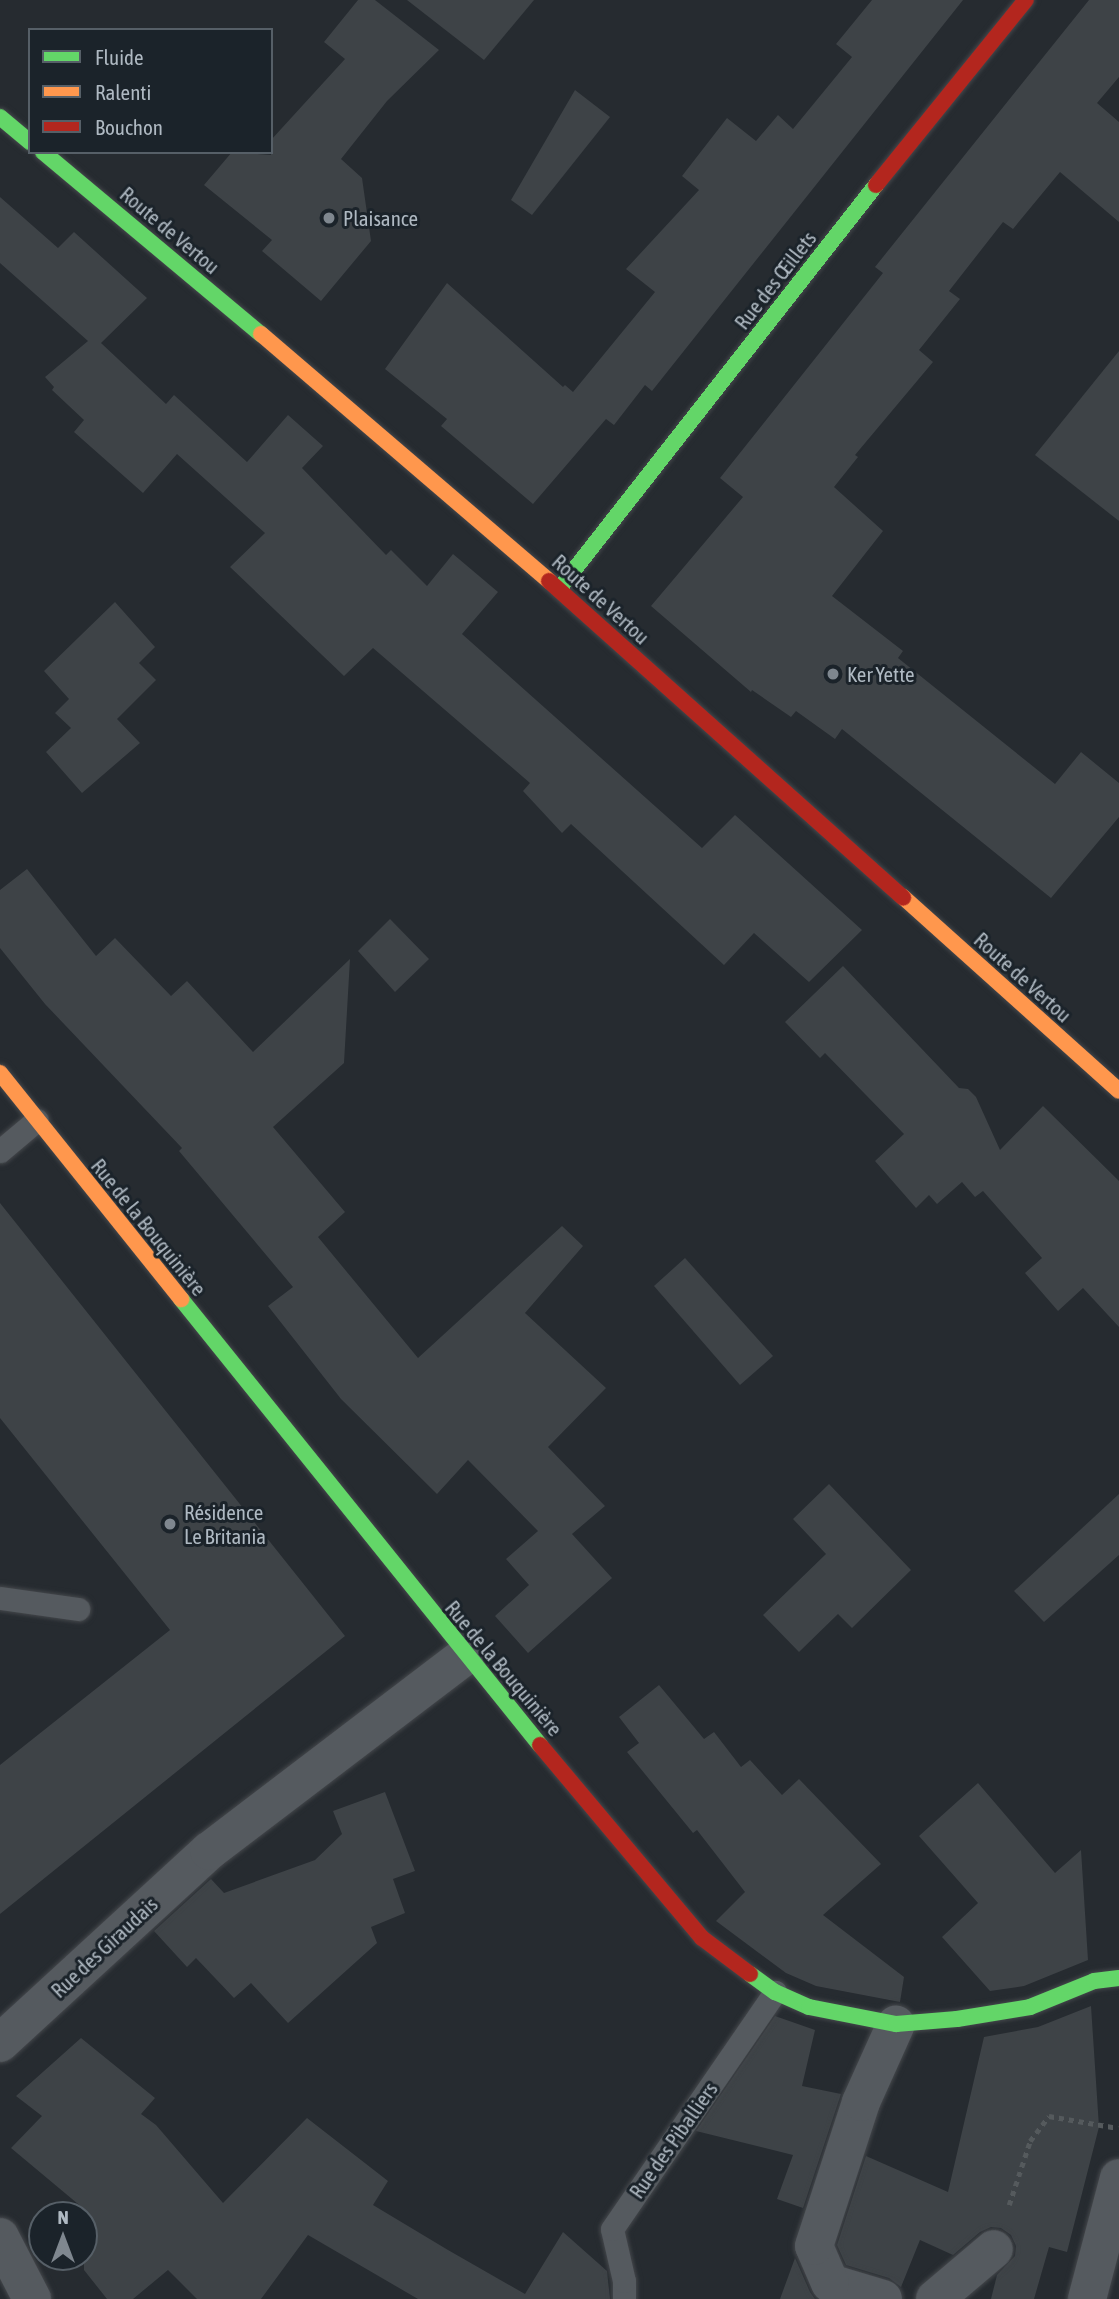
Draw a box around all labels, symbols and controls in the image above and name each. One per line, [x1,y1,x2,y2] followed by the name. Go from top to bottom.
[28,28,273,154] legend
[95,45,144,69] text: Fluide
[95,80,151,104] text: Ralenti
[95,115,163,139] text: Bouchon
[115,181,225,279] street label: Route de Vertou
[343,205,418,231] place label: Plaisance
[321,210,337,226] marker: Plaisance
[729,226,821,334] street label: Rue des Œillets
[547,549,655,649] street label: Route de Vertou
[847,661,915,687] place label: Ker Yette
[825,666,841,682] marker: Ker Yette
[969,927,1077,1027] street label: Route de Vertou
[86,1153,212,1301] street label: Rue de la Bouquinière
[184,1499,266,1549] place label: Résidence Le Britania
[162,1516,178,1532] marker: Résidence Le Britania
[440,1595,568,1741] street label: Rue de la Bouquinière
[46,1891,162,2003] street label: Rue des Giraudais
[624,2077,722,2203] street label: Rue des Piballiers
[28,2201,98,2271] north arrow
[57,2206,69,2228] text: N

